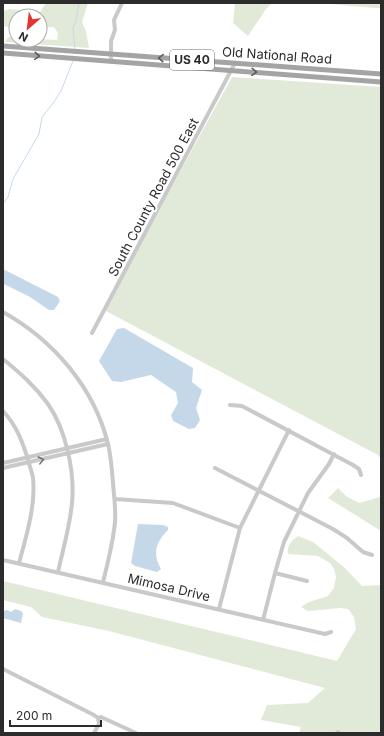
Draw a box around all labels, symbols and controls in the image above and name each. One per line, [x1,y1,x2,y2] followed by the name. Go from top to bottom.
[8,8,48,48] north arrow
[16,29,30,45] text: N
[222,43,332,67] street label: Old National Road
[170,50,214,70] road number: US 40
[34,51,40,60] one-way arrow
[158,53,164,62] one-way arrow
[251,68,257,77] one-way arrow
[104,115,202,279] street label: South County Road 500 East
[37,456,44,465] one-way arrow
[126,570,212,604] street label: Mimosa Drive
[10,702,101,728] scale bar
[16,708,52,723] text: 200 m

